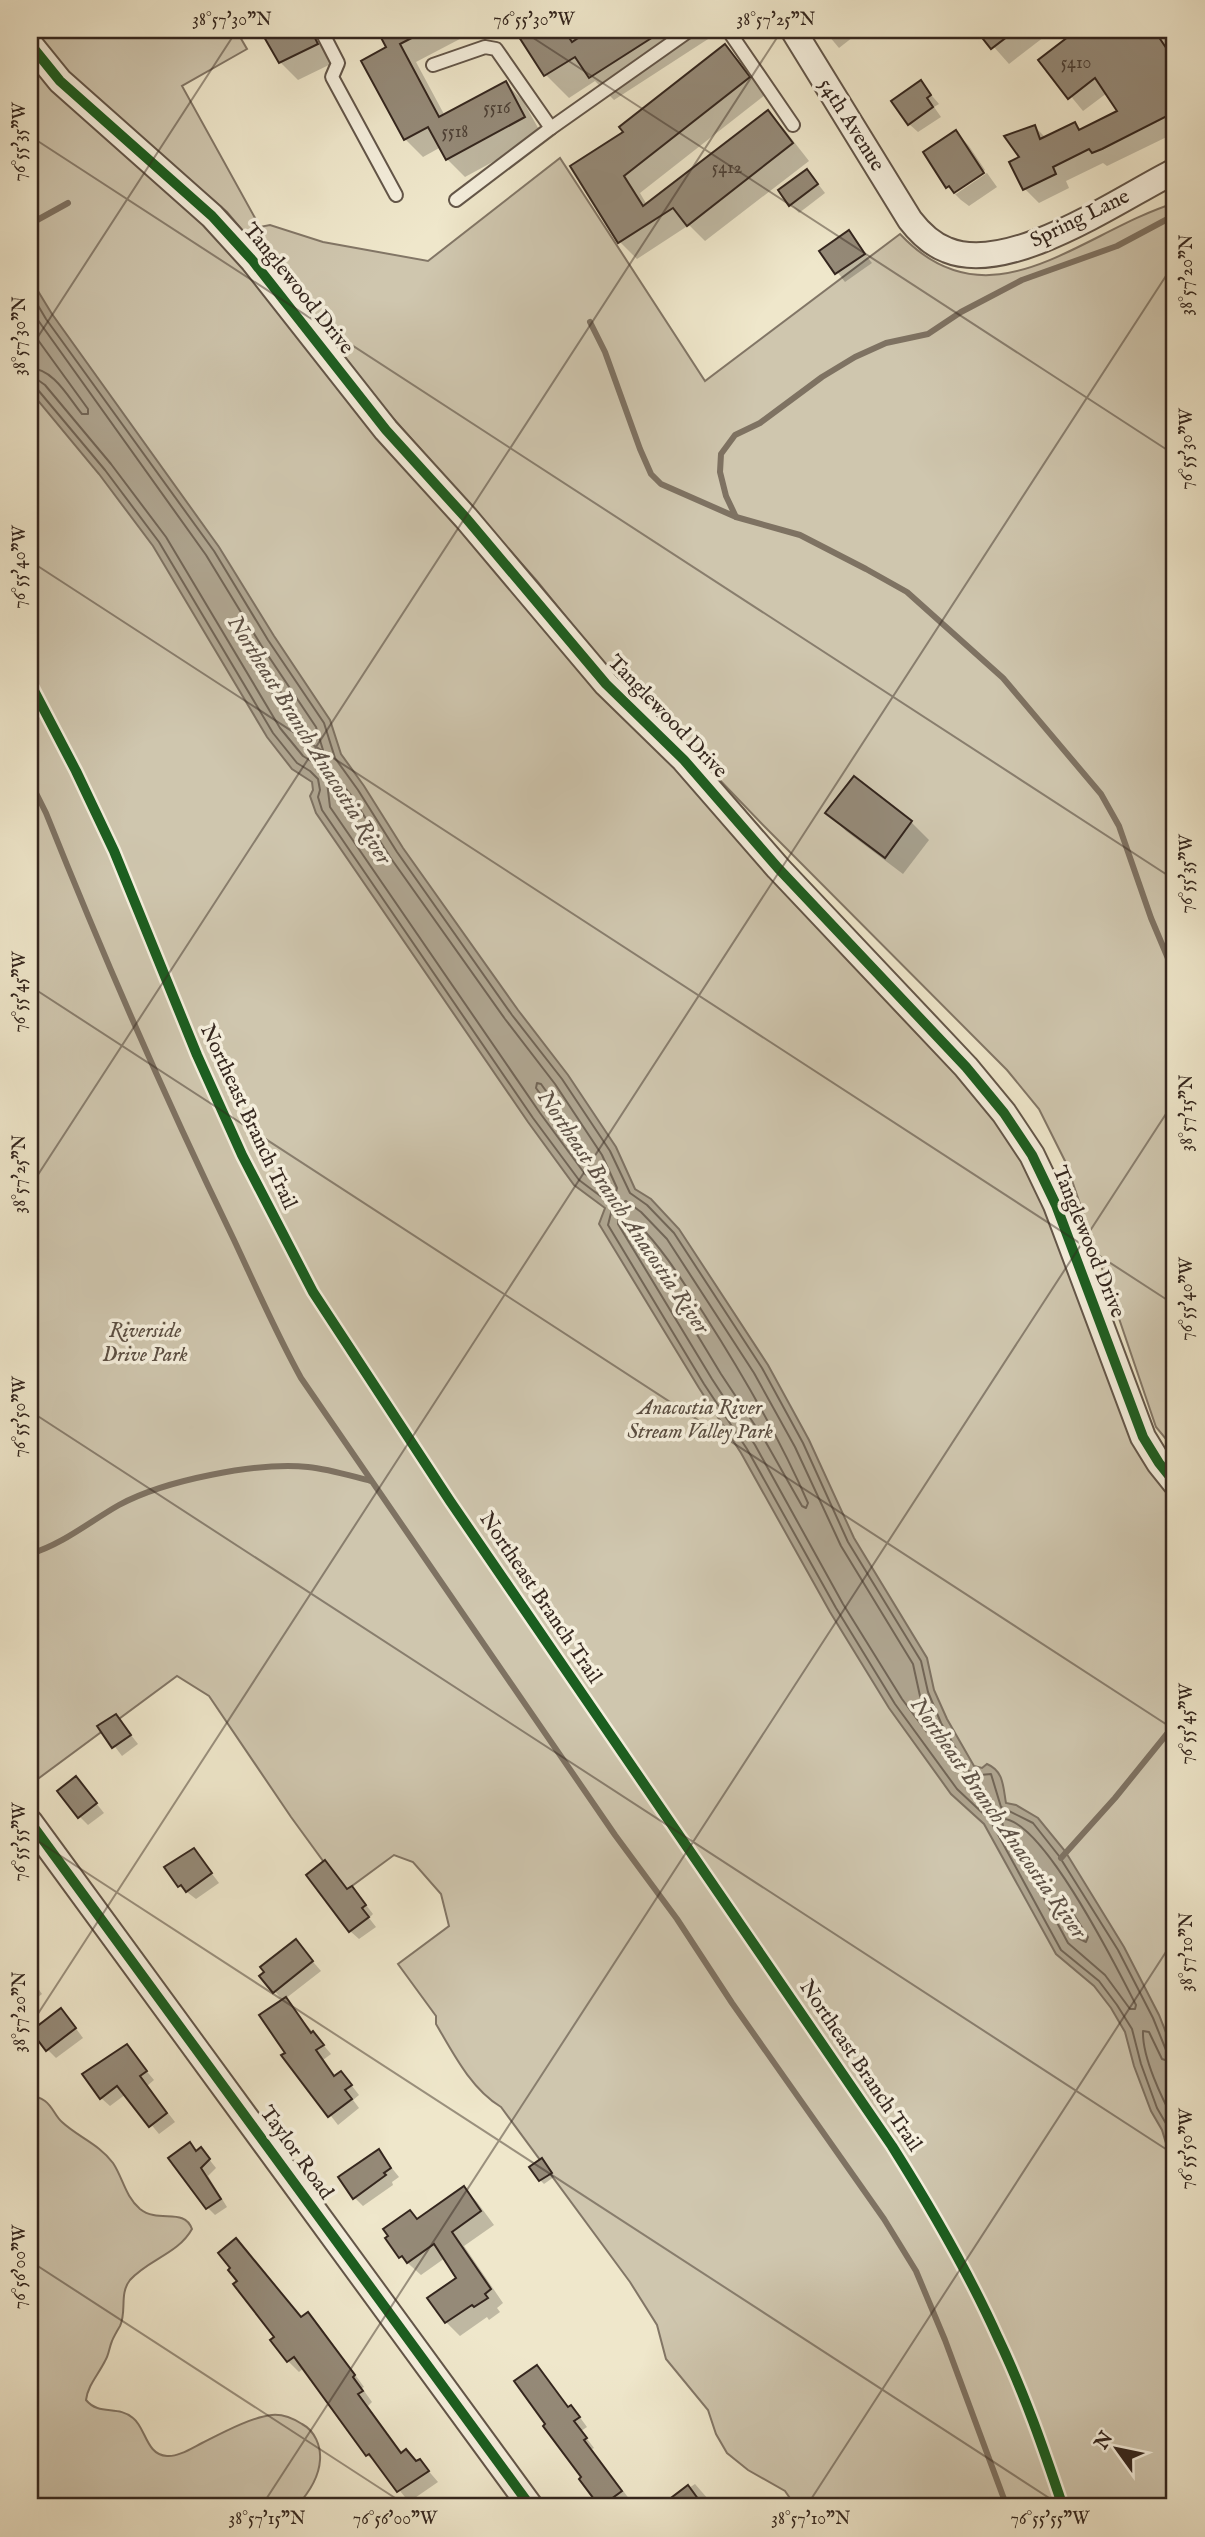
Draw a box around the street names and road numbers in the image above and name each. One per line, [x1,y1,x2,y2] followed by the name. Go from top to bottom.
[812,73,890,177] street label: 54th Avenue
[1026,183,1135,255] street label: Spring Lane
[237,218,360,361] street label: Tanglewood Drive
[601,649,733,785] street label: Tanglewood Drive
[193,1020,303,1214] street label: Northeast Branch Trail
[1045,1162,1131,1322] street label: Tanglewood Drive
[473,1507,608,1689] street label: Northeast Branch Trail
[793,1975,928,2157] street label: Northeast Branch Trail
[253,2101,340,2206] street label: Taylor Road

